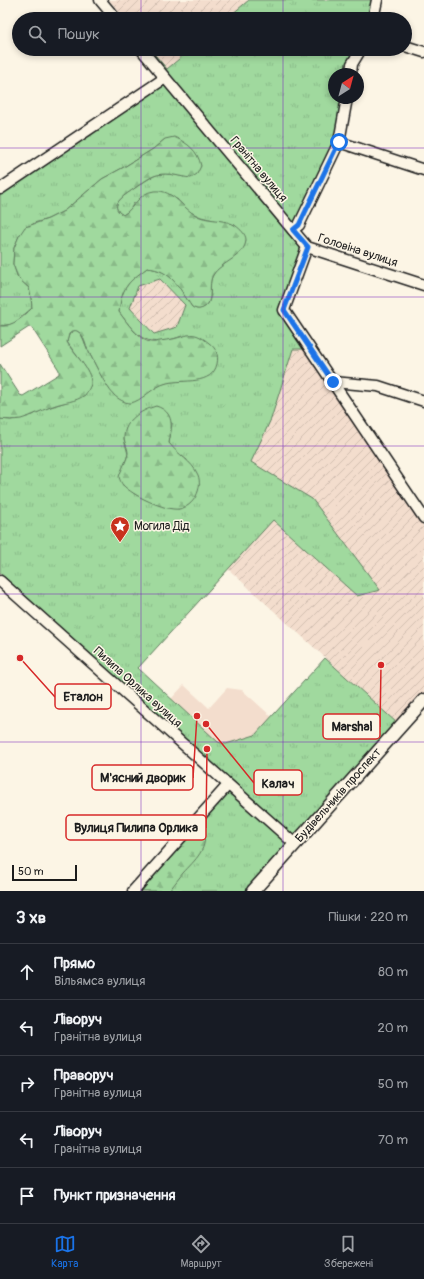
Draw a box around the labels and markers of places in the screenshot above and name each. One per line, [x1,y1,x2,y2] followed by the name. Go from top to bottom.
[109,515,131,543] place icon: Могила Дiд
[134,519,190,534] place label: Могила Дiд
[55,684,111,709] callout: Еталон
[323,714,380,739] callout: Marshal
[92,765,193,790] callout: М'ясний дворик
[254,770,302,795] callout: Калач
[66,815,206,840] callout: Вулиця Пилипа Орлика

